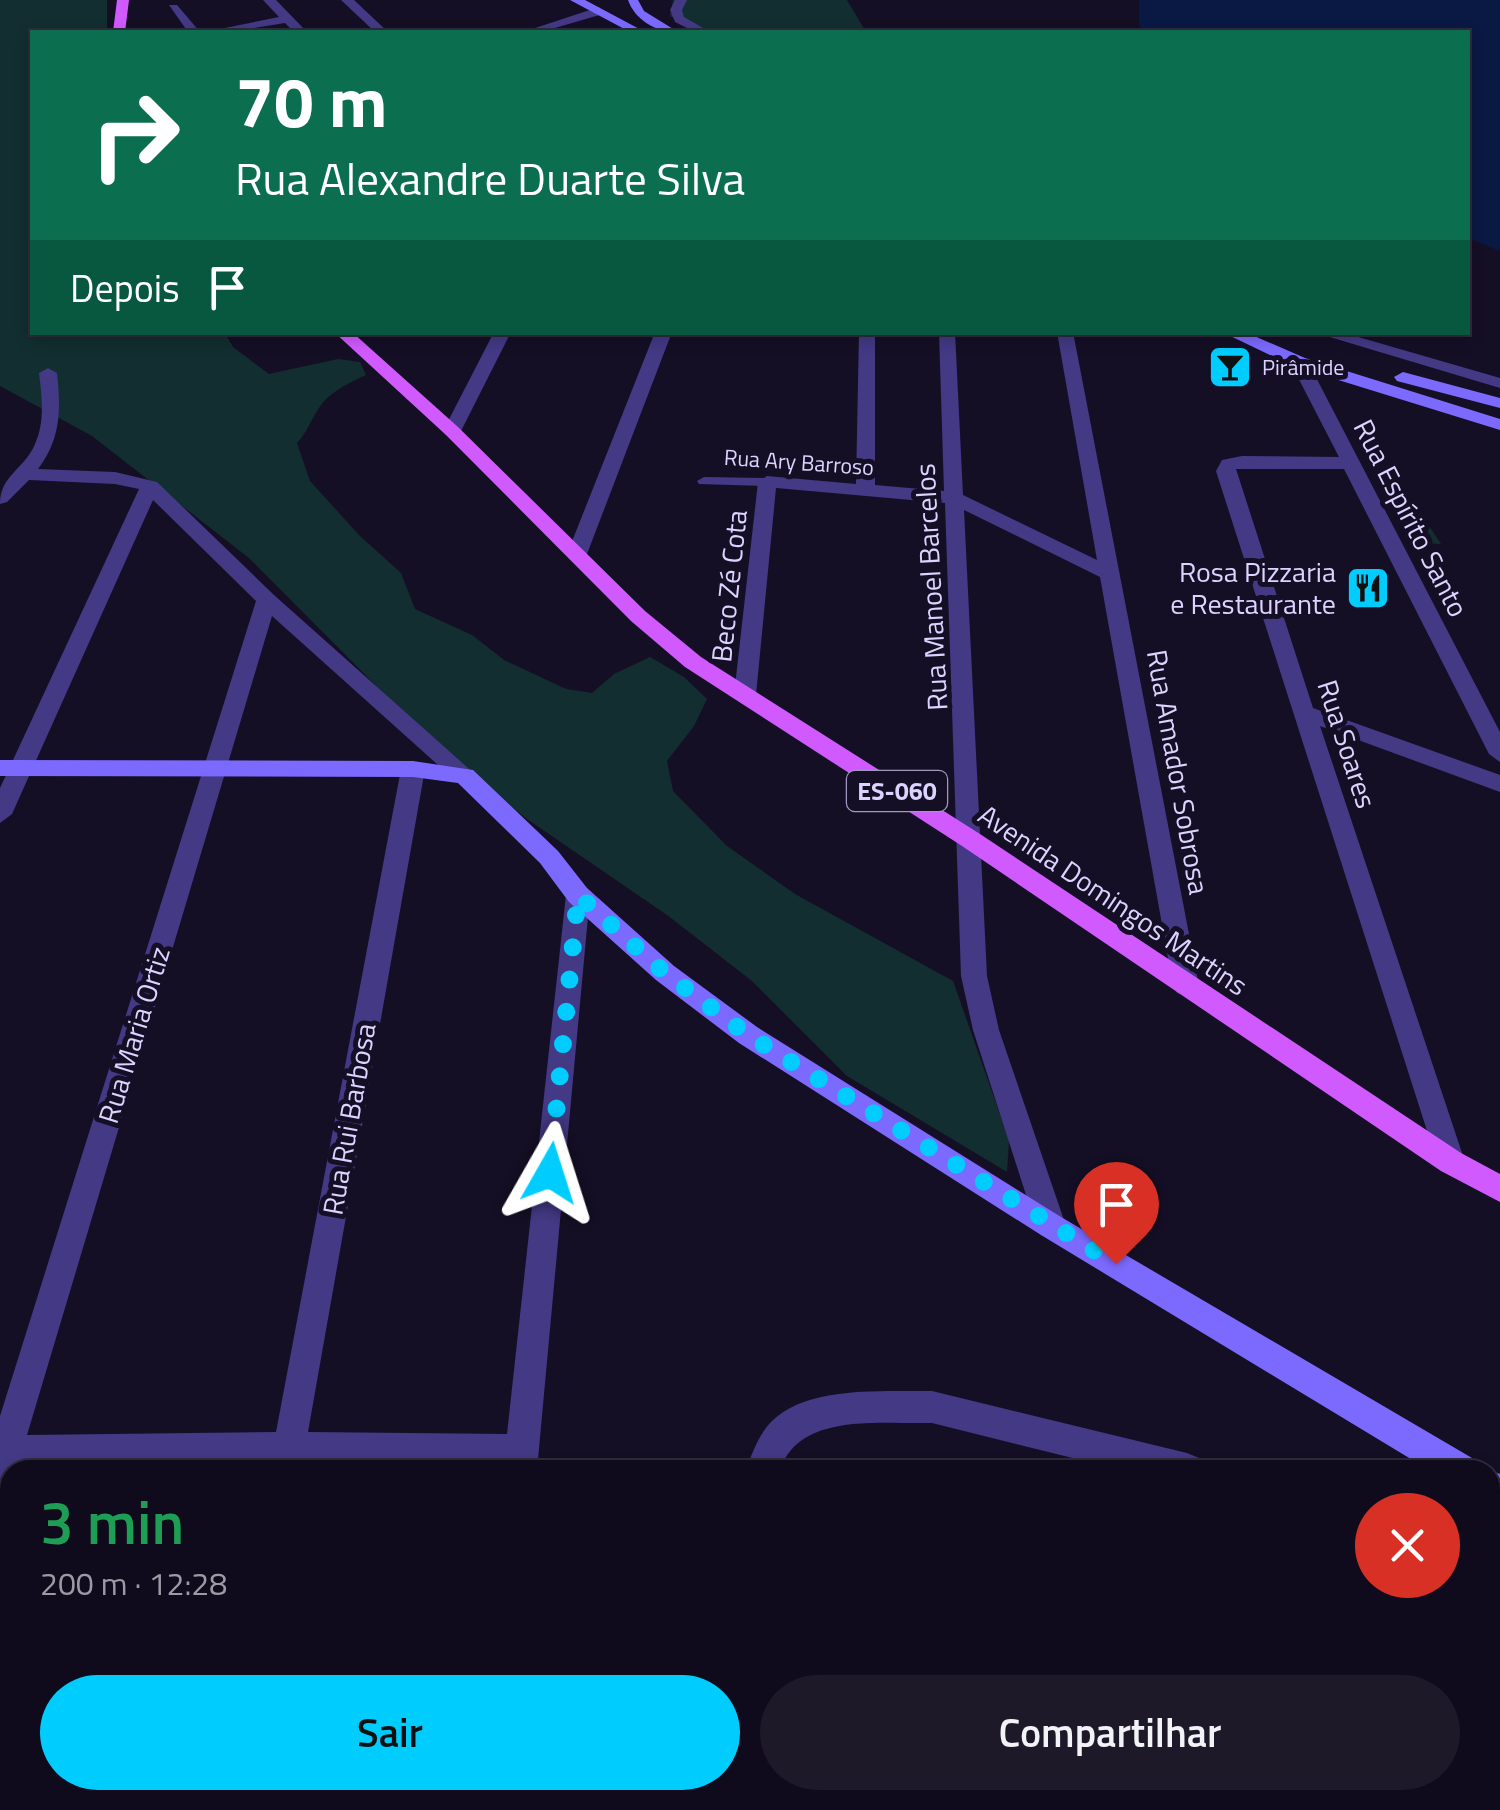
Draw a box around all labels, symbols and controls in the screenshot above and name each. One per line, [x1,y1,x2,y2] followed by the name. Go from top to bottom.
[235,48,388,154] text: 70 m
[70,70,200,200] icon: right
[235,144,745,212] text: Rua Alexandre Duarte Silva
[70,259,180,317] text: Depois
[200,260,255,315] icon: arrive
[1207,344,1253,390] bar icon: Pirâmide
[1262,350,1344,384] place label: Pirâmide
[1343,411,1480,624] street label: Rua Espírito Santo
[723,440,875,484] street label: Rua Ary Barroso
[903,462,958,712] street label: Rua Manoel Barcelos
[699,508,758,664] street label: Beco Zé Cota
[1170,550,1336,625] place label: Rosa Pizzaria e Restaurante
[1345,565,1391,611] restaurant icon: Rosa Pizzaria e Restaurante
[1136,646,1221,898] street label: Rua Amador Sobrosa
[1307,674,1388,814] street label: Rua Soares
[847,771,947,811] road number: ES-060
[970,793,1257,1006] street label: Avenida Domingos Martins
[86,941,181,1128] street label: Rua Maria Ortiz
[310,1020,387,1218] street label: Rua Rui Barbosa
[498,1121,602,1225] position arrow
[1074,1162,1159,1265] pin
[1089,1177,1144,1232] icon: arrive
[40,1476,184,1567] text: 3 min
[1355,1493,1460,1598] button: close
[40,1559,227,1607] text: 200 m · 12:28
[40,1675,740,1790] button: Sair
[760,1675,1460,1790] button: Compartilhar

